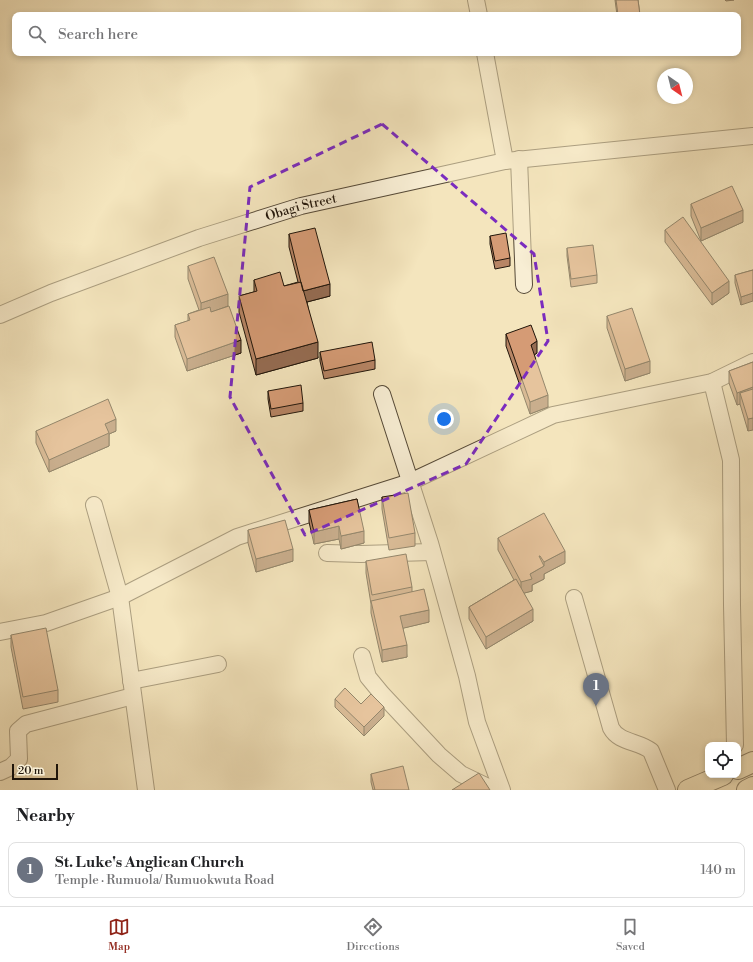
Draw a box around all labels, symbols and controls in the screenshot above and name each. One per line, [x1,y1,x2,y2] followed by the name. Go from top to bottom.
[12,12,741,56] search box
[26,23,48,45] icon: search
[58,25,138,44] text: Search here
[657,68,693,104] north arrow
[263,190,339,225] street label: Obagi Street
[434,409,454,429] your location
[583,673,609,706] pin: 1
[705,742,741,778] map controls
[705,742,741,778] button: locate
[12,762,58,781] scale bar
[18,764,43,778] text: 20 m
[16,805,75,827] text: Nearby
[55,853,244,872] text: St. Luke's Anglican Church
[27,862,33,878] text: 1
[700,862,736,878] text: 140 m
[55,872,274,888] text: Temple · Rumuola/ Rumuokwuta Road
[108,916,130,954] tab: Map
[347,916,400,954] tab: Directions
[616,916,645,954] tab: Saved

